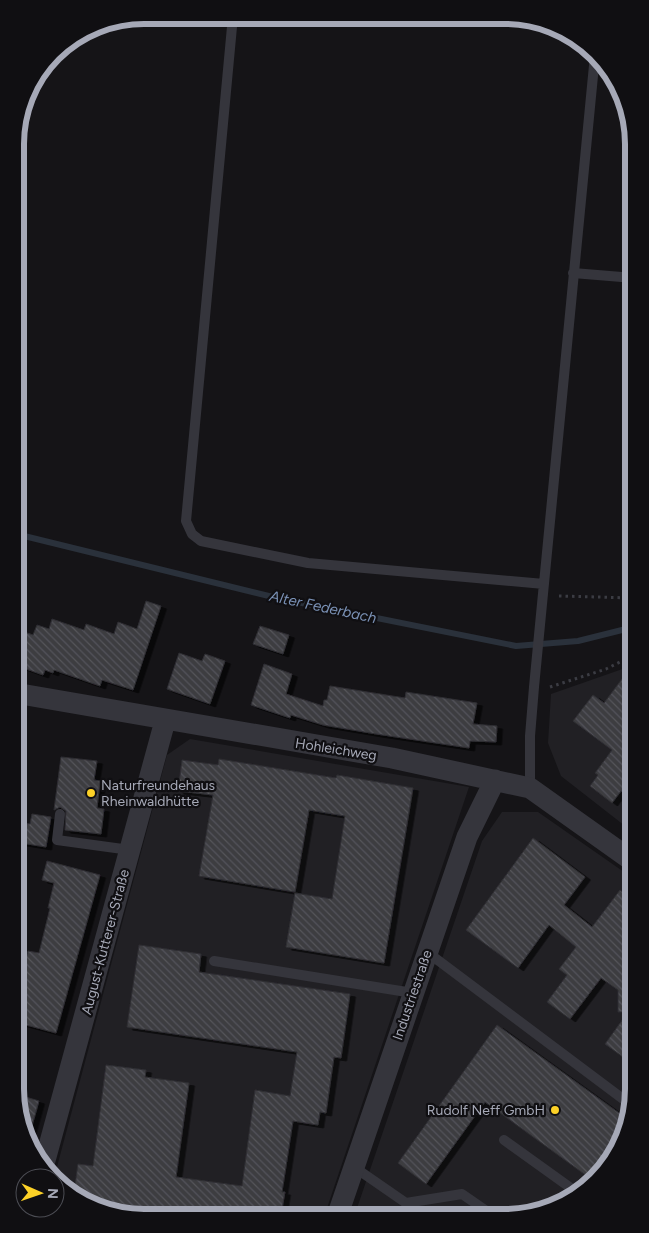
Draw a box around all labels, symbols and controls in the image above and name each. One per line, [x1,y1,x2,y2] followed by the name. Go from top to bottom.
[267,587,378,627] water label: Alter Federbach
[294,735,378,764] street label: Hohleichweg
[101,777,215,810] place label: Naturfreundehaus Rheinwaldhütte
[85,787,97,799] marker: Naturfreundehaus Rheinwaldhütte
[78,867,133,1017] street label: August-Kutterer-Straße
[389,947,436,1043] street label: Industriestraße
[427,1102,545,1119] place label: Rudolf Neff GmbH
[549,1104,561,1116] marker: Rudolf Neff GmbH
[15,1168,65,1218] north arrow
[44,1188,61,1199] text: N

